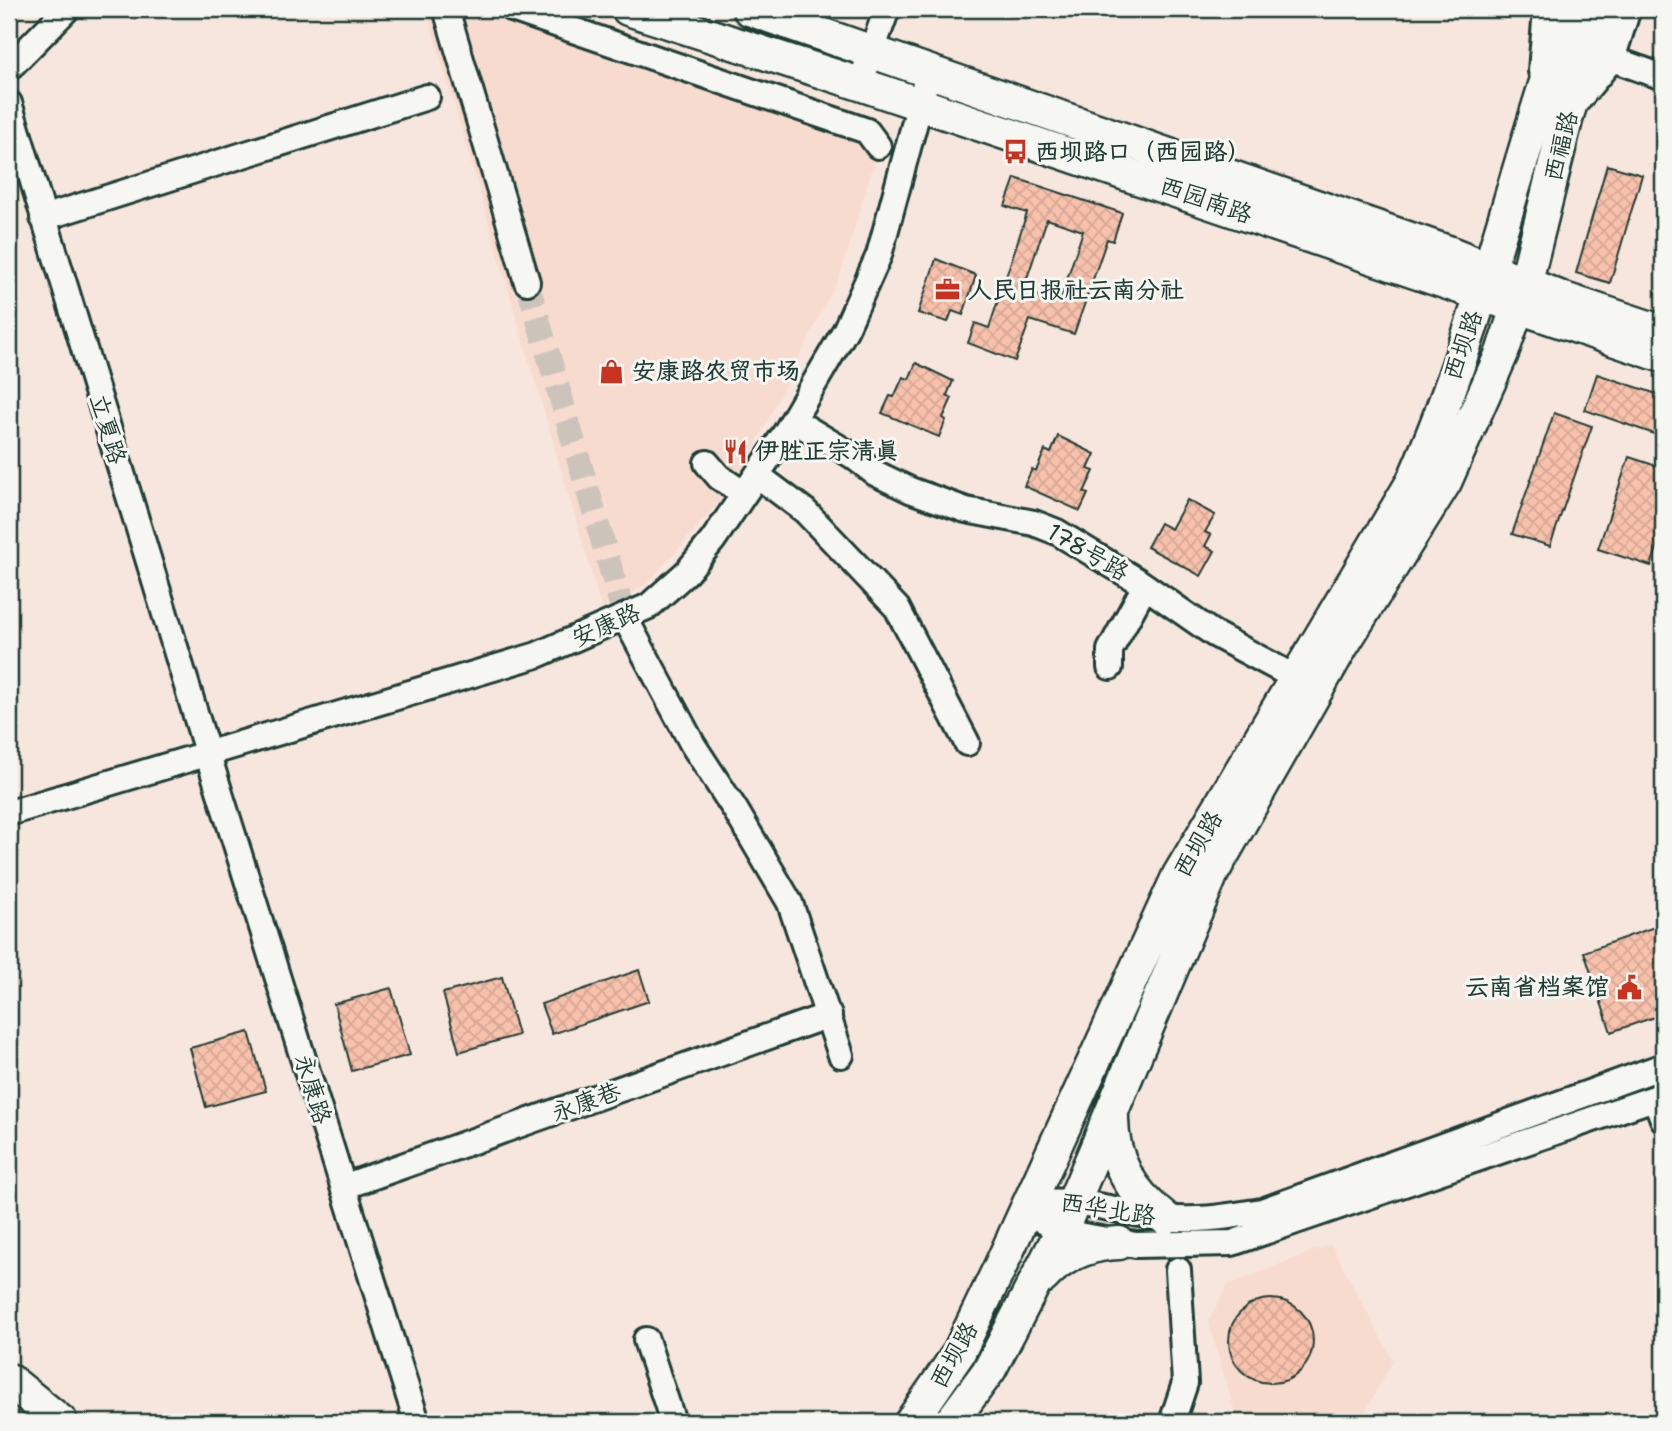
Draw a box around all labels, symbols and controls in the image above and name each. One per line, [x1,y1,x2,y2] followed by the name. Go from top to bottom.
[1537,107,1585,185] street label: 西福路
[1035,136,1251,168] place label: 西坝路口（西园路）
[1001,138,1029,166] bus stop icon: 西坝路口（西园路）
[1155,169,1257,231] street label: 西园南路
[968,274,1184,306] place label: 人民日报社云南分社
[934,276,962,304] office icon: 人民日报社云南分社
[1436,306,1490,384] street label: 西坝路
[632,355,800,387] place label: 安康路农贸市场
[598,357,626,385] shop icon: 安康路农贸市场
[82,390,134,468] street label: 立夏路
[755,435,899,467] place label: 伊胜正宗清真
[721,437,749,465] restaurant icon: 伊胜正宗清真
[1041,516,1135,588] street label: 178号路
[567,596,645,654] street label: 安康路
[1166,805,1230,883] street label: 西坝路
[1465,971,1609,1003] place label: 云南省档案馆
[1615,973,1643,1001] public building icon: 云南省档案馆
[287,1050,339,1128] street label: 永康路
[547,1075,625,1129] street label: 永康巷
[1058,1186,1158,1232] street label: 西华北路
[923,1316,985,1394] street label: 西坝路

